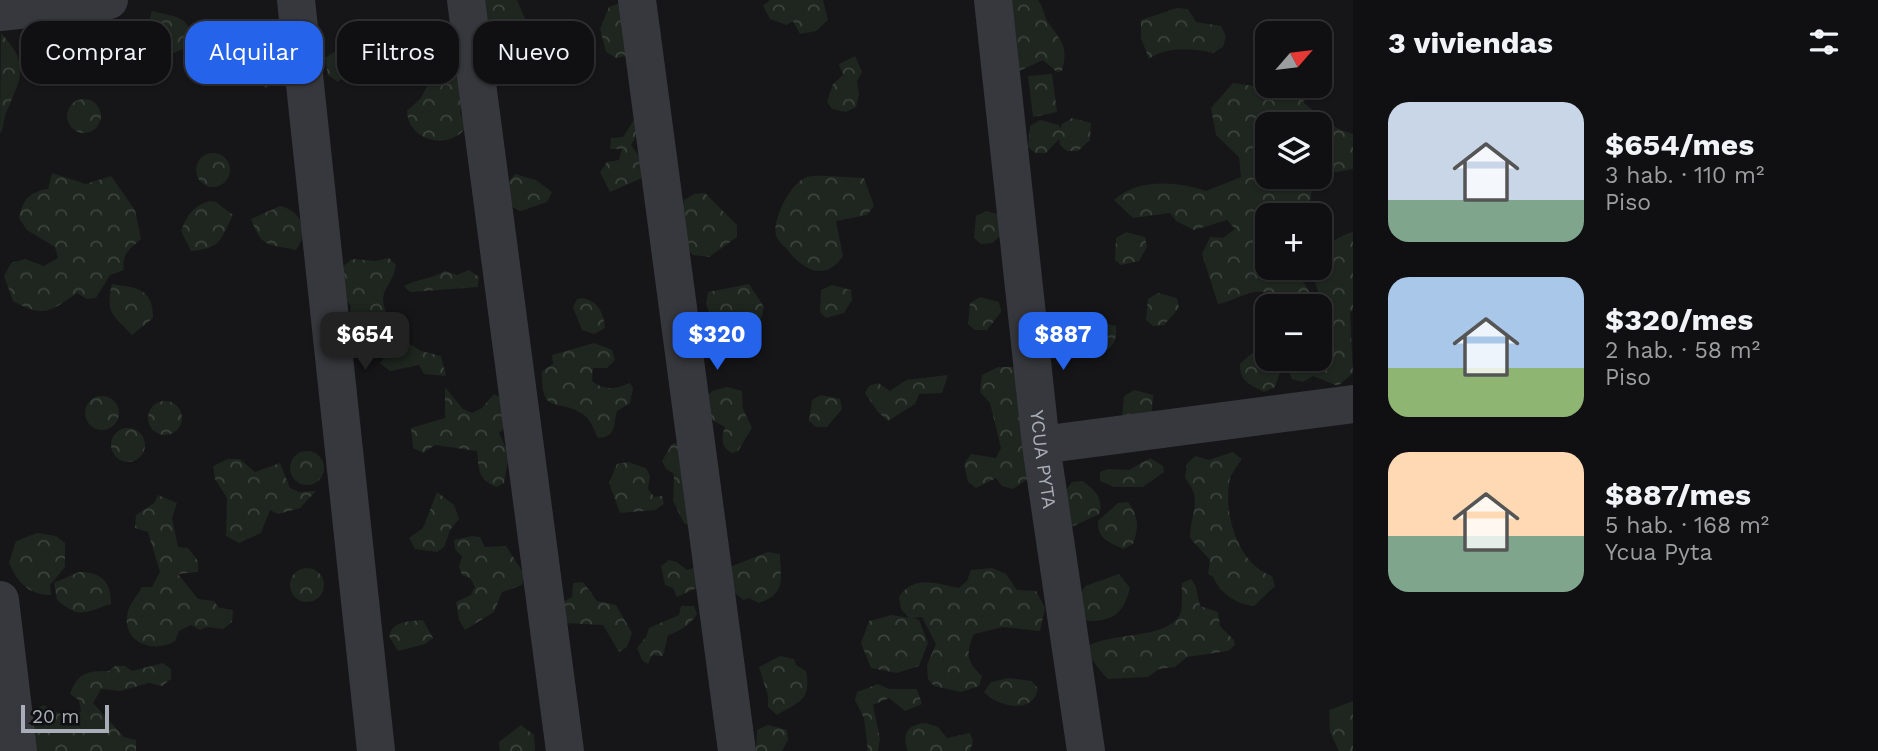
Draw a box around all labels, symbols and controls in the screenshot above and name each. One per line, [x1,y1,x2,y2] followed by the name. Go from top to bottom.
[21,21,171,84] chip: Comprar
[185,21,323,84] chip: Alquilar
[337,21,459,84] chip: Filtros
[473,21,594,84] chip: Nuevo
[1255,21,1332,98] north arrow
[1255,21,1332,371] map controls
[1805,23,1843,61] icon: filters
[1388,25,1553,60] text: 3 viviendas
[1255,112,1332,189] button: layers
[1605,127,1754,162] text: $654/mes
[1444,130,1528,214] icon: home
[1605,162,1764,189] text: 3 hab. · 110 m²
[1605,189,1651,216] text: Piso
[1255,203,1332,280] button: +
[1255,294,1332,371] button: −
[1605,302,1753,337] text: $320/mes
[1444,305,1528,389] icon: home
[324,312,406,372] pin: $654
[676,312,758,372] pin: $320
[1022,312,1104,372] pin: $887
[336,321,394,348] text: $654
[689,321,745,348] text: $320
[1035,321,1091,348] text: $887
[1605,337,1760,364] text: 2 hab. · 58 m²
[1605,364,1651,391] text: Piso
[1026,409,1062,511] street label: YCUA PYTA
[1605,477,1751,512] text: $887/mes
[1444,480,1528,564] icon: home
[1605,512,1769,539] text: 5 hab. · 168 m²
[1605,539,1712,566] text: Ycua Pyta
[21,702,108,734] scale bar
[32,705,79,728] text: 20 m

